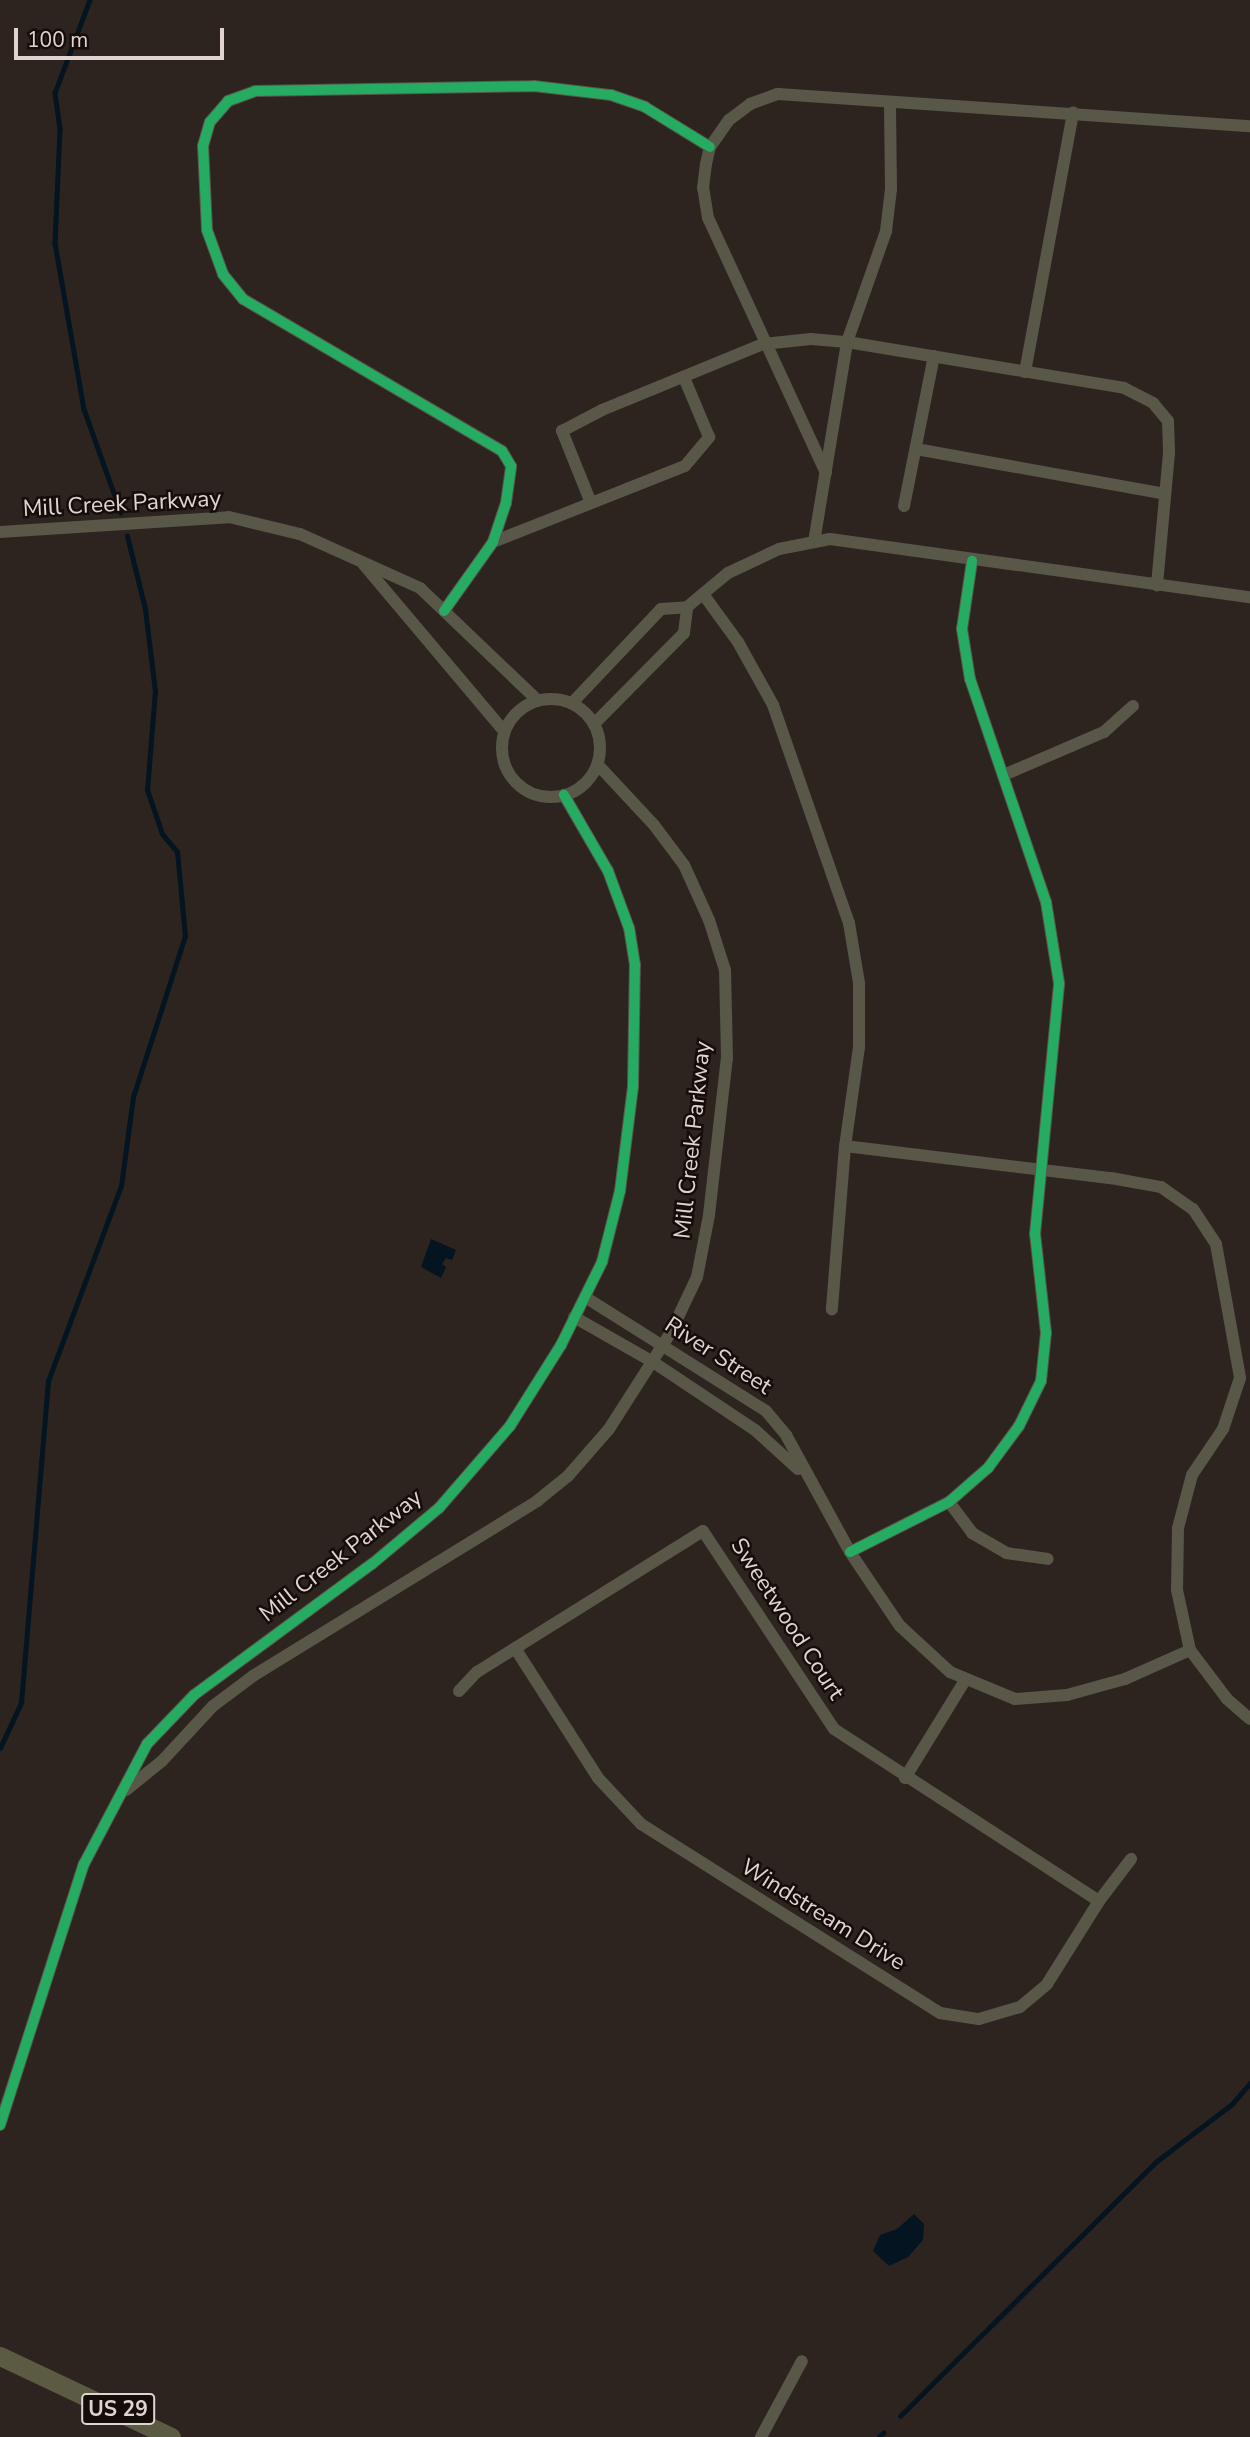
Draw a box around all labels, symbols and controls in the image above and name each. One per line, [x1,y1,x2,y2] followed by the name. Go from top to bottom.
[18,14,228,58] scale bar
[27,26,88,54] text: 100 m
[22,485,222,523] street label: Mill Creek Parkway
[669,1040,717,1240] street label: Mill Creek Parkway
[660,1311,776,1401] street label: River Street
[254,1484,428,1628] street label: Mill Creek Parkway
[724,1533,850,1705] street label: Sweetwood Court
[736,1853,910,1977] street label: Windstream Drive
[80,2392,156,2426] road number: US 29

